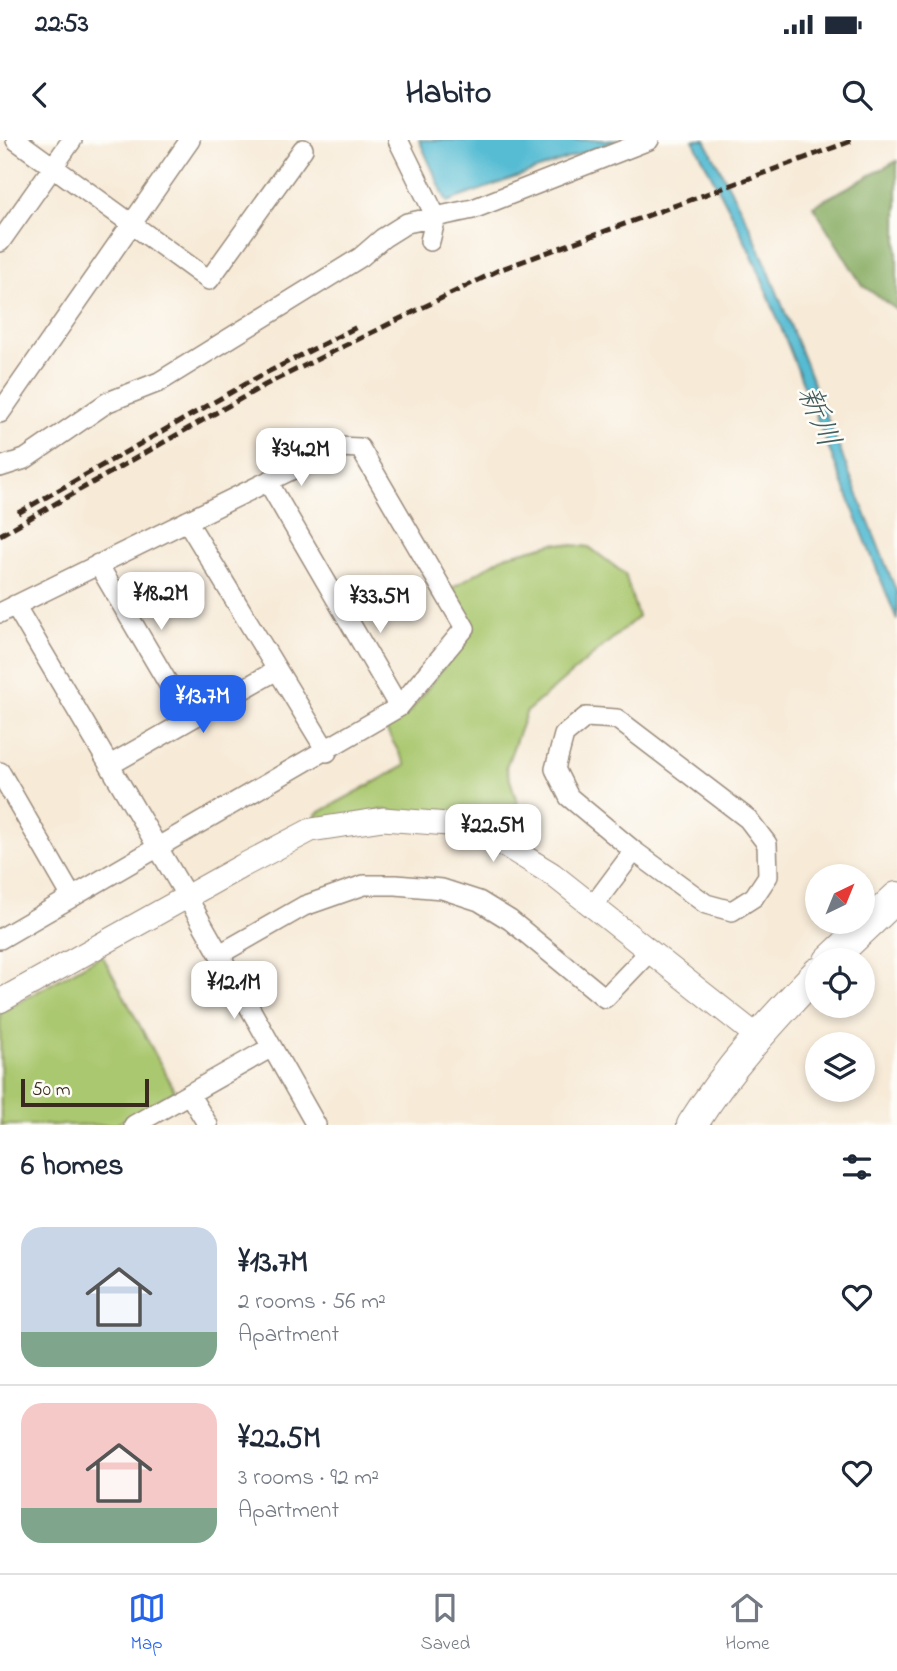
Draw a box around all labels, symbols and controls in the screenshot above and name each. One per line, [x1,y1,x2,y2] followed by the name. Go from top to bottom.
[35,6,89,44] text: 22:53
[406,71,491,118] text: Habito
[21,76,59,114] icon: back
[838,76,876,114] icon: search
[783,379,851,456] water label: 新川
[244,428,358,488] pin: ¥34.2M
[272,434,330,467] text: ¥34.2M
[104,573,218,632] pin: ¥18.2M
[323,575,437,635] pin: ¥33.5M
[134,578,189,611] text: ¥18.2M
[350,581,410,614] text: ¥33.5M
[146,676,260,735] pin: ¥13.7M
[176,681,230,714] text: ¥13.7M
[436,804,550,864] pin: ¥22.5M
[461,810,525,843] text: ¥22.5M
[805,864,875,934] north arrow
[805,864,875,1102] map controls
[805,948,875,1018] button: locate
[177,962,291,1021] pin: ¥12.1M
[207,967,261,1000] text: ¥12.1M
[805,1032,875,1102] button: layers
[21,1076,149,1108] scale bar
[32,1077,71,1104] text: 50 m
[21,1145,124,1189] text: 6 homes
[838,1148,876,1186] icon: filters
[238,1242,308,1286] text: ¥13.7M
[77,1255,161,1339] icon: home
[838,1278,876,1316] icon: heart
[238,1286,386,1319] text: 2 rooms · 56 m²
[238,1319,339,1352] text: Apartment
[238,1418,321,1462] text: ¥22.5M
[77,1431,161,1515] icon: home
[838,1454,876,1492] icon: heart
[238,1462,379,1495] text: 3 rooms · 92 m²
[238,1495,339,1528] text: Apartment
[128,1589,166,1658] tab: Map
[421,1589,470,1658] tab: Saved
[725,1589,769,1658] tab: Home

